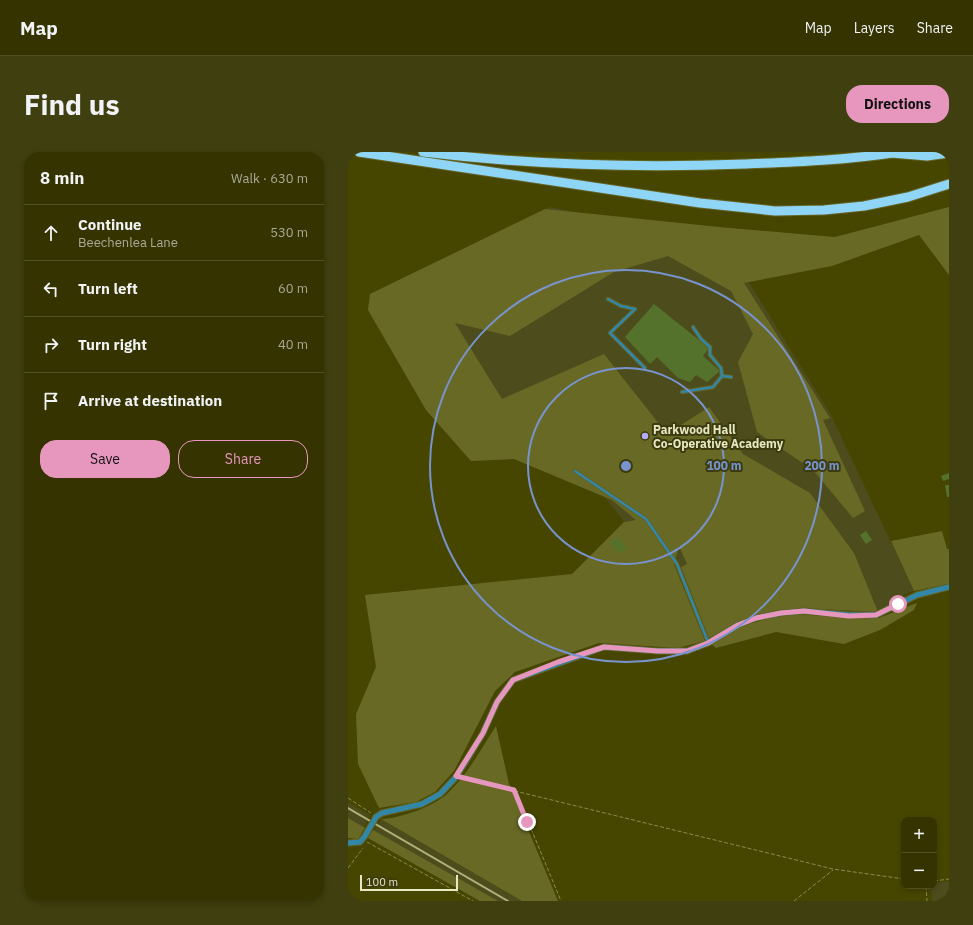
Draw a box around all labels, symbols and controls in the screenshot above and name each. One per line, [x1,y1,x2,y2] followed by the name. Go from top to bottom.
[20,16,58,40] text: Map
[805,19,832,37] text: Map
[854,19,895,37] text: Layers
[917,19,953,37] text: Share
[846,85,949,123] button: Directions
[24,86,120,123] text: Find us
[40,167,84,189] text: 8 min
[231,170,308,187] text: Walk · 630 m
[78,215,142,234] text: Continue
[40,222,62,244] icon: ahead
[270,224,308,241] text: 530 m
[78,234,178,251] text: Beechenlea Lane
[40,278,62,300] icon: left
[78,279,138,298] text: Turn left
[278,280,308,297] text: 60 m
[40,334,62,356] icon: right
[78,335,147,354] text: Turn right
[278,336,308,353] text: 40 m
[40,390,62,412] icon: arrive
[78,391,222,410] text: Arrive at destination
[653,422,784,451] place label: Parkwood Hall Co-Operative Academy
[640,431,650,441] marker: Parkwood Hall Co-Operative Academy
[40,440,170,478] button: Save
[178,440,308,478] button: Share
[706,458,742,473] text: 100 m
[804,458,840,473] text: 200 m
[619,459,633,473] centre of rings
[889,595,907,613] route start
[518,813,536,831] route end
[901,817,937,889] map controls
[901,817,937,853] button: +
[901,853,937,889] button: −
[360,873,458,892] scale bar
[366,875,398,889] text: 100 m

